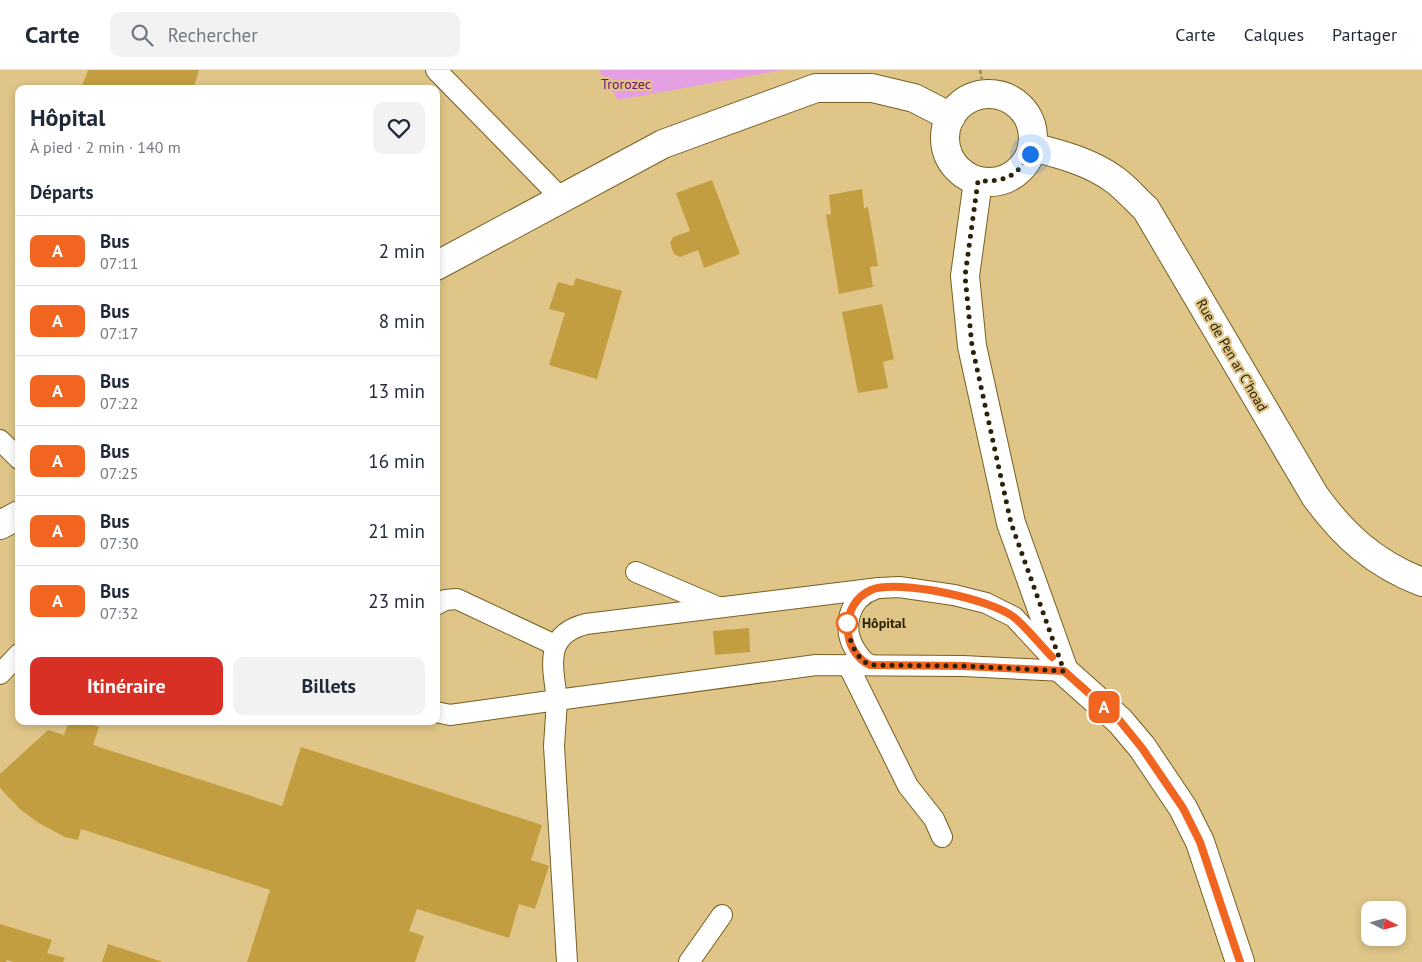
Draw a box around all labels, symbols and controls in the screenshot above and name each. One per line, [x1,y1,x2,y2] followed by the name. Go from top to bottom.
[110,12,460,57] search box
[25,19,80,50] text: Carte
[128,21,156,49] icon: search
[168,23,258,47] text: Rechercher
[1175,23,1216,46] text: Carte
[1244,23,1304,46] text: Calques
[1332,23,1397,46] text: Partager
[601,75,651,93] park label: Trorozec
[30,102,105,133] text: Hôpital
[373,102,425,154] button: heart
[30,137,181,157] text: À pied · 2 min · 140 m
[1018,142,1043,167] your location
[30,180,94,204] text: Départs
[100,229,129,253] text: Bus
[52,239,63,262] text: A
[379,239,425,263] text: 2 min
[100,253,138,273] text: 07:11
[1192,296,1272,414] street label: Rue de Pen ar C'hoad
[100,299,129,323] text: Bus
[52,309,63,332] text: A
[379,309,425,333] text: 8 min
[100,323,138,343] text: 07:17
[100,369,129,393] text: Bus
[52,379,63,402] text: A
[368,379,425,403] text: 13 min
[100,393,138,413] text: 07:22
[100,439,129,463] text: Bus
[52,449,63,472] text: A
[368,449,425,473] text: 16 min
[100,463,138,483] text: 07:25
[100,509,129,533] text: Bus
[52,519,63,542] text: A
[368,519,425,543] text: 21 min
[100,533,138,553] text: 07:30
[100,579,129,603] text: Bus
[52,589,63,612] text: A
[368,589,425,613] text: 23 min
[100,603,138,623] text: 07:32
[836,612,858,634] marker: Hôpital
[862,614,907,632] place label: Hôpital
[30,657,223,715] button: Itinéraire
[233,657,425,715] button: Billets
[1088,691,1120,723] line badge: A
[1099,695,1109,718] text: A
[1361,901,1406,946] north arrow
[1361,901,1406,946] map controls

